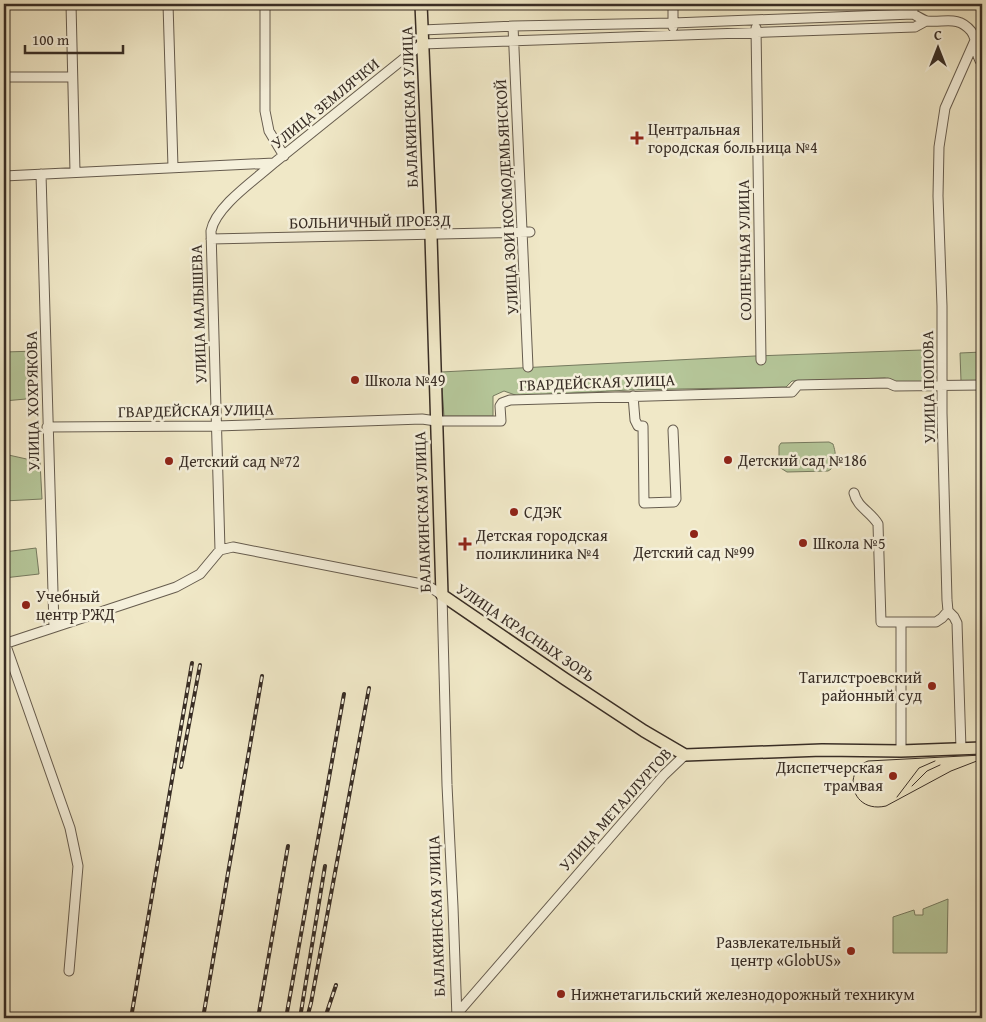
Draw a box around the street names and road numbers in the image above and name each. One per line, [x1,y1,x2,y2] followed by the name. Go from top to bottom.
[394,25,424,188] street label: БАЛАКИНСКАЯ УЛИЦА
[266,52,384,154] street label: УЛИЦА ЗЕМЛЯЧКИ
[488,78,524,315] street label: УЛИЦА ЗОИ КОСМОДЕМЬЯНСКОЙ
[731,179,757,321] street label: СОЛНЕЧНАЯ УЛИЦА
[289,208,451,234] street label: БОЛЬНИЧНЫЙ ПРОЕЗД
[184,244,212,384] street label: УЛИЦА МАЛЫШЕВА
[19,330,45,471] street label: УЛИЦА ХОХРЯКОВА
[915,330,941,444] street label: УЛИЦА ПОПОВА
[519,367,676,397] street label: ГВАРДЕЙСКАЯ УЛИЦА
[118,397,275,423] street label: ГВАРДЕЙСКАЯ УЛИЦА
[407,430,437,593] street label: БАЛАКИНСКАЯ УЛИЦА
[452,576,600,688] street label: УЛИЦА КРАСНЫХ ЗОРЬ
[553,742,677,876] street label: УЛИЦА МЕТАЛЛУРГОВ
[421,834,451,997] street label: БАЛАКИНСКАЯ УЛИЦА

